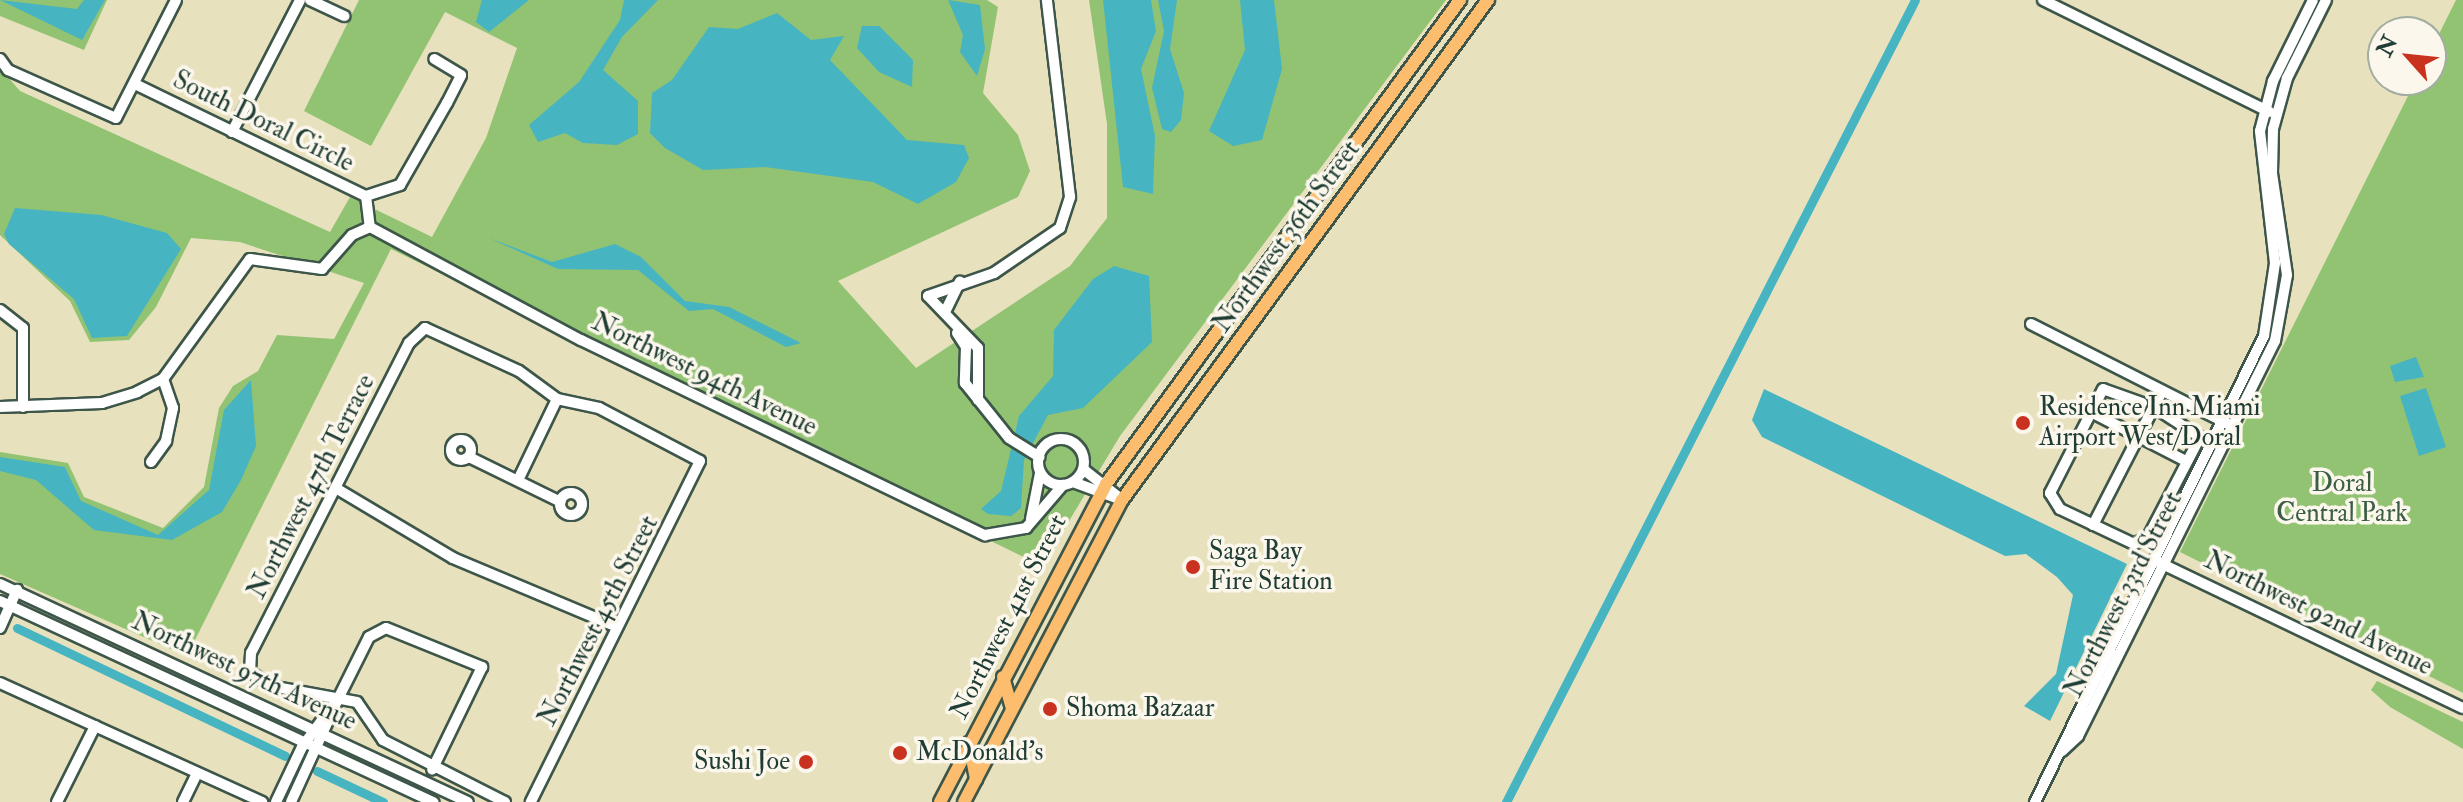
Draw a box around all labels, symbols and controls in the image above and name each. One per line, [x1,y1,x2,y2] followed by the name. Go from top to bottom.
[2367,16,2447,96] north arrow
[2370,31,2404,61] text: N
[167,65,359,179] street label: South Doral Circle
[1207,135,1367,339] street label: Northwest 36th Street
[586,307,822,443] street label: Northwest 94th Avenue
[242,370,382,604] street label: Northwest 47th Terrace
[2039,392,2260,454] place label: Residence Inn Miami Airport West/Doral
[2014,414,2032,432] marker: Residence Inn Miami Airport West/Doral
[2276,468,2408,530] park label: Doral Central Park
[2059,487,2189,703] street label: Northwest 33rd Street
[944,510,1074,724] street label: Northwest 41st Street
[532,511,666,731] street label: Northwest 45th Street
[1209,536,1333,598] place label: Saga Bay Fire Station
[2199,545,2437,683] street label: Northwest 92nd Avenue
[1184,558,1202,576] marker: Saga Bay Fire Station
[127,606,361,738] street label: Northwest 97th Avenue
[1066,693,1214,725] place label: Shoma Bazaar
[1041,700,1059,718] marker: Shoma Bazaar
[916,737,1043,769] place label: McDonald's
[891,744,909,762] marker: McDonald's
[694,746,790,778] place label: Sushi Joe
[797,753,815,771] marker: Sushi Joe

